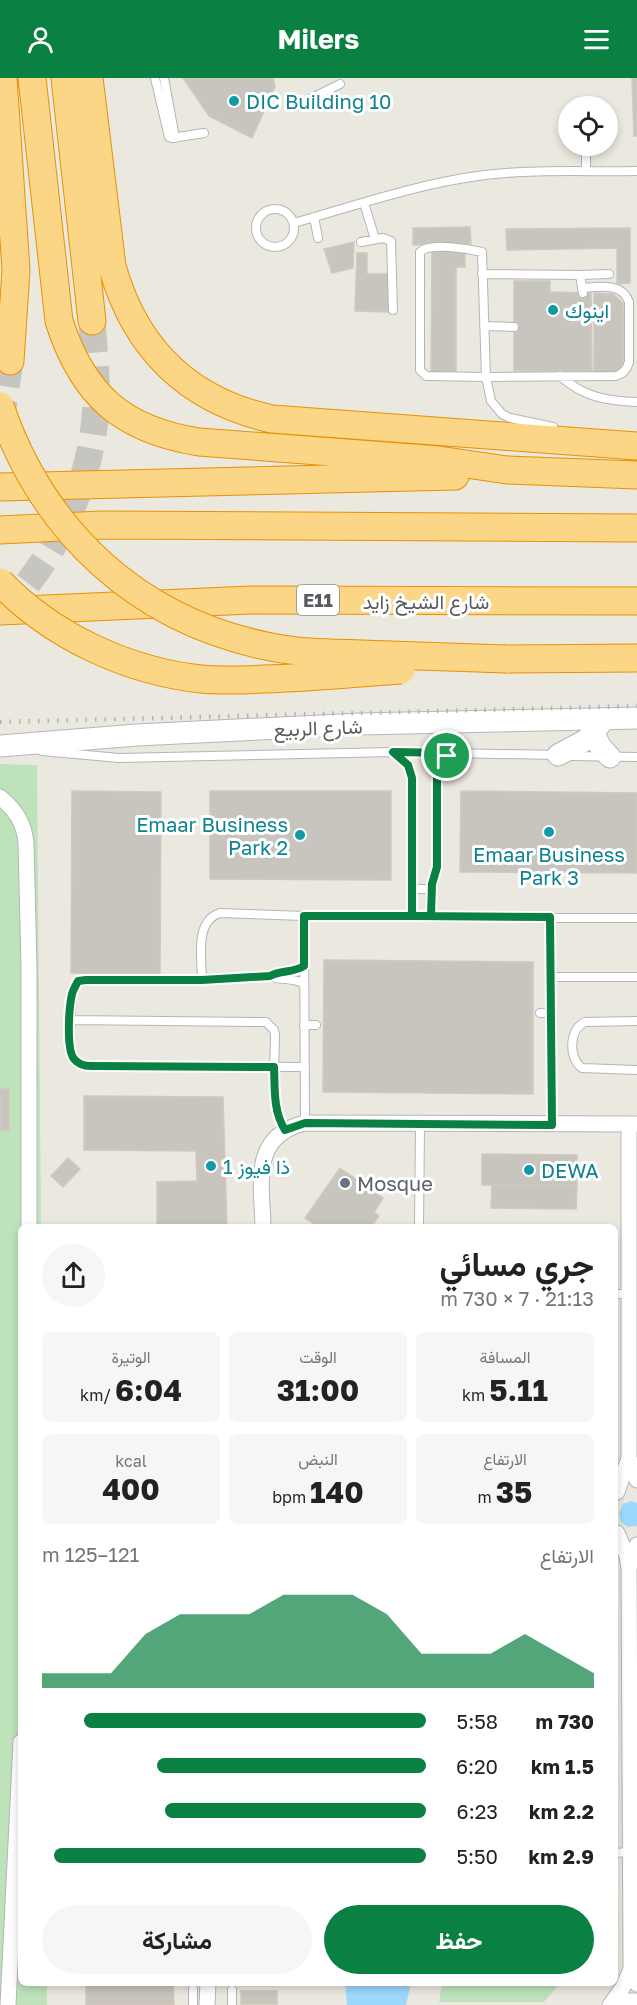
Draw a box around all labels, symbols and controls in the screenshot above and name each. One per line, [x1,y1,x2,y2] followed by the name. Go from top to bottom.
[24,23,57,56] icon: person
[278,23,359,55] text: Milers
[580,23,613,56] icon: menu
[246,89,391,113] place label: DIC Building 10
[227,94,241,108] marker: DIC Building 10
[558,96,618,156] map controls
[558,96,618,156] button: locate
[565,298,609,324] place label: اينوك
[546,303,560,317] marker: اينوك
[297,585,339,615] road number: E11
[363,589,489,616] street label: شارع الشيخ زايد
[273,713,363,744] street label: شارع الربيع
[421,730,472,781] pin
[430,739,463,772] icon: arrive
[136,812,288,859] place label: Emaar Business Park 2
[542,825,556,839] marker: Emaar Business Park 3
[293,828,307,842] marker: Emaar Business Park 2
[473,842,625,889] place label: Emaar Business Park 3
[223,1154,290,1180] place label: ذا فيوز 1
[541,1158,599,1182] place label: DEWA
[204,1159,218,1173] marker: ذا فيوز 1
[522,1163,536,1177] marker: DEWA
[357,1171,433,1195] place label: Mosque
[338,1176,352,1190] marker: Mosque
[42,1244,105,1307] button: share
[439,1244,594,1283] text: جري مسائي
[440,1286,594,1310] text: 21:13 · 7 × 730 m
[111,1347,151,1367] text: الوتيرة
[299,1347,337,1367] text: الوقت
[480,1347,530,1367] text: المسافة
[115,1372,182,1408] text: 6:04
[277,1372,359,1408] text: 31:00
[489,1372,548,1408] text: 5.11
[80,1385,115,1405] text: /km
[462,1385,489,1405] text: km
[298,1449,338,1469] text: النبض
[483,1449,527,1469] text: الارتفاع
[115,1451,147,1471] text: kcal
[102,1471,160,1507] text: 400
[310,1474,364,1510] text: 140
[496,1474,532,1510] text: 35
[272,1487,310,1507] text: bpm
[478,1487,496,1507] text: m
[42,1542,139,1566] text: 121–125 m
[540,1543,594,1567] text: الارتفاع
[457,1709,498,1733] text: 5:58
[535,1709,594,1733] text: 730 m
[456,1754,498,1778] text: 6:20
[531,1754,594,1778] text: 1.5 km
[457,1799,498,1823] text: 6:23
[529,1799,594,1823] text: 2.2 km
[456,1844,498,1868] text: 5:50
[529,1844,594,1868] text: 2.9 km
[42,1905,312,1974] button: مشاركة
[324,1905,594,1974] button: حفظ

